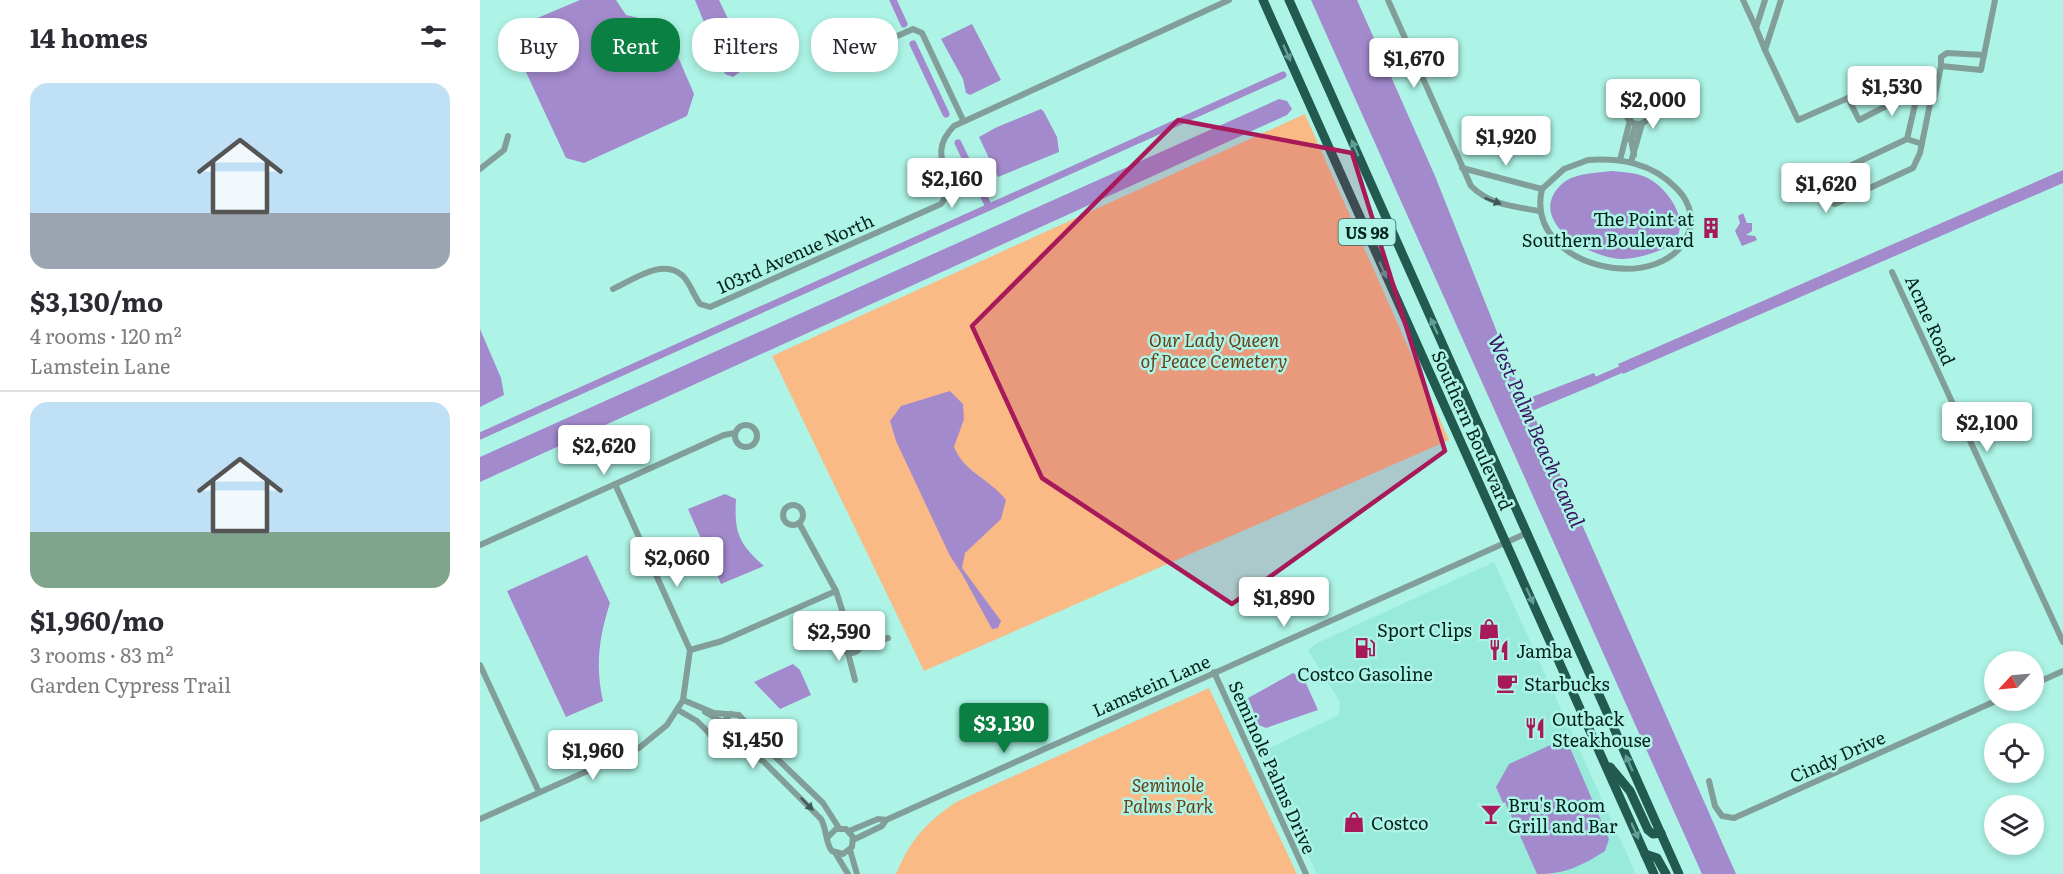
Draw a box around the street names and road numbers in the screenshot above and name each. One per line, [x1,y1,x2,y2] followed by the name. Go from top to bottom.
[712,206,878,300] street label: 103rd Avenue North
[1338,219,1396,245] road number: US 98
[1899,271,1963,369] street label: Acme Road
[1426,346,1520,514] street label: Southern Boulevard
[1088,647,1214,723] street label: Lamstein Lane
[1223,676,1323,858] street label: Seminole Palms Drive
[1785,723,1889,789] street label: Cindy Drive

